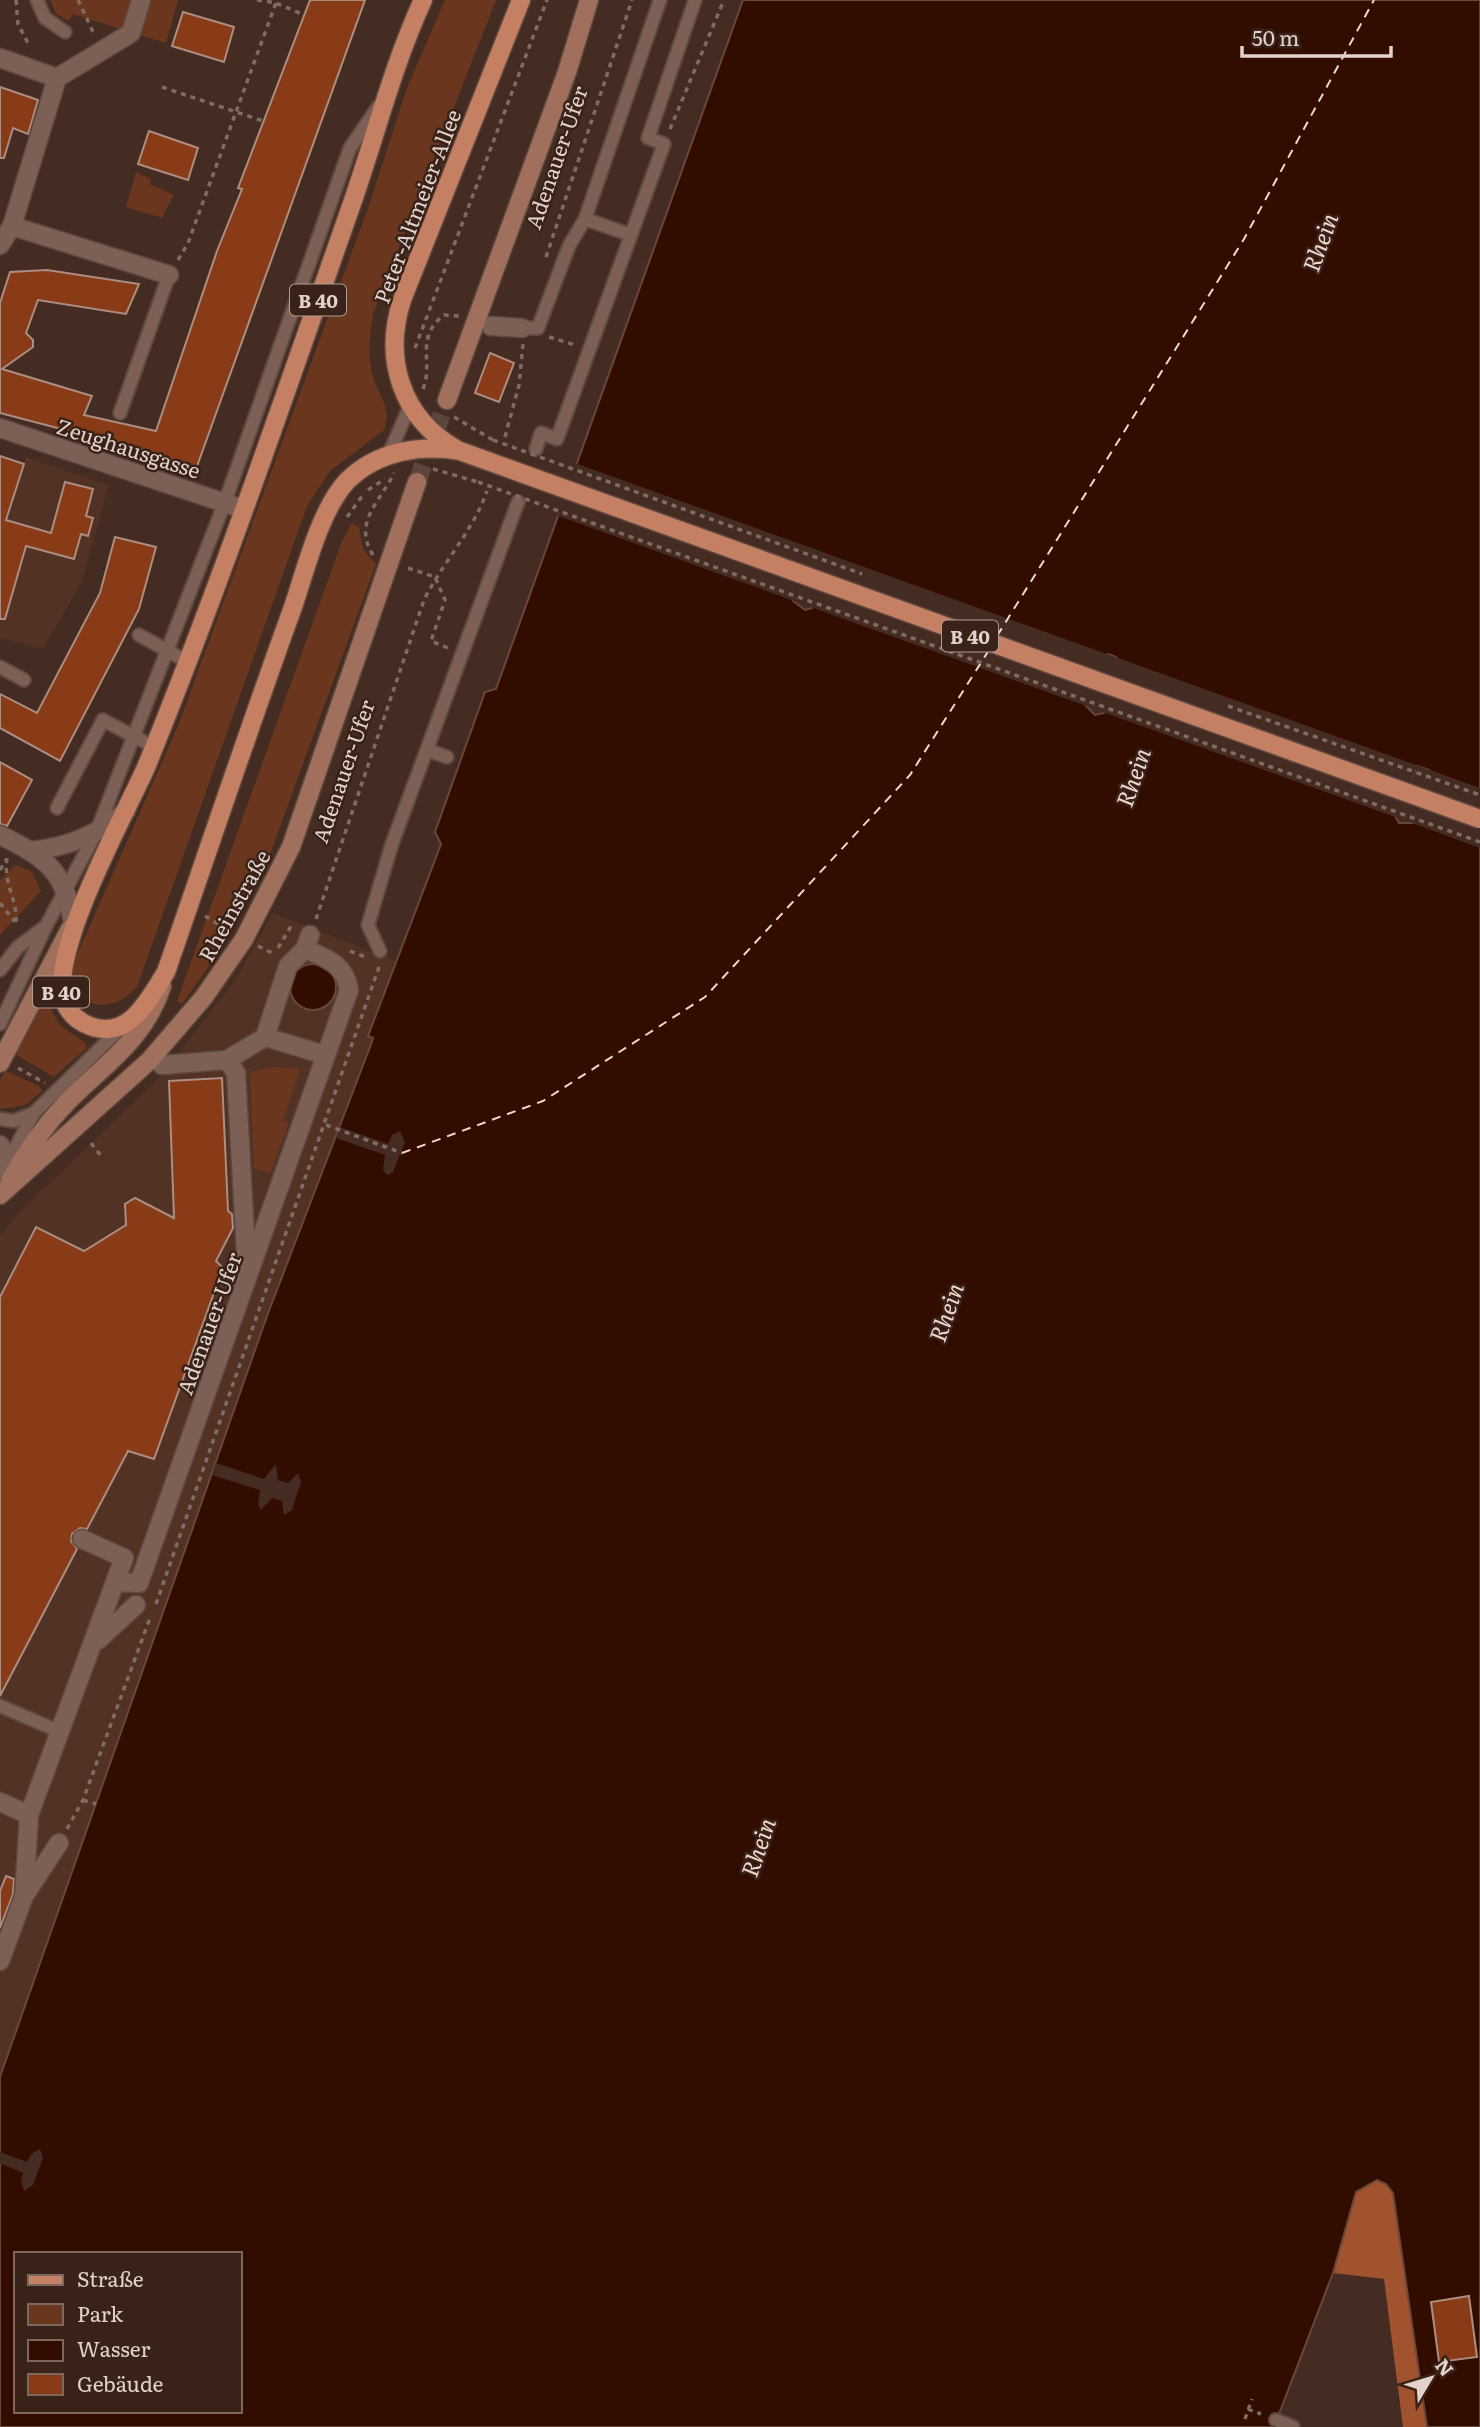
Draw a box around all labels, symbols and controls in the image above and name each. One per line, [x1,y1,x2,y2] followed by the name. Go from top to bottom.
[1242,14,1391,58] scale bar
[1252,21,1299,52] text: 50 m
[516,81,594,233] street label: Adenauer-Ufer
[365,104,467,308] street label: Peter-Altmeier-Allee
[1293,208,1345,276] water label: Rhein
[290,284,346,316] road number: B 40
[53,409,205,485] street label: Zeughausgasse
[942,621,998,652] road number: B 40
[303,695,381,847] street label: Adenauer-Ufer
[1106,743,1158,811] water label: Rhein
[189,843,277,967] street label: Rheinstraße
[33,976,89,1008] road number: B 40
[168,1247,248,1399] street label: Adenauer-Ufer
[919,1278,971,1346] water label: Rhein
[731,1813,783,1881] water label: Rhein
[14,2252,242,2413] legend
[77,2262,144,2293] text: Straße
[77,2297,123,2328] text: Park
[77,2332,150,2363] text: Wasser
[1396,2343,1466,2413] north arrow
[1429,2352,1461,2382] text: N
[77,2367,164,2398] text: Gebäude

